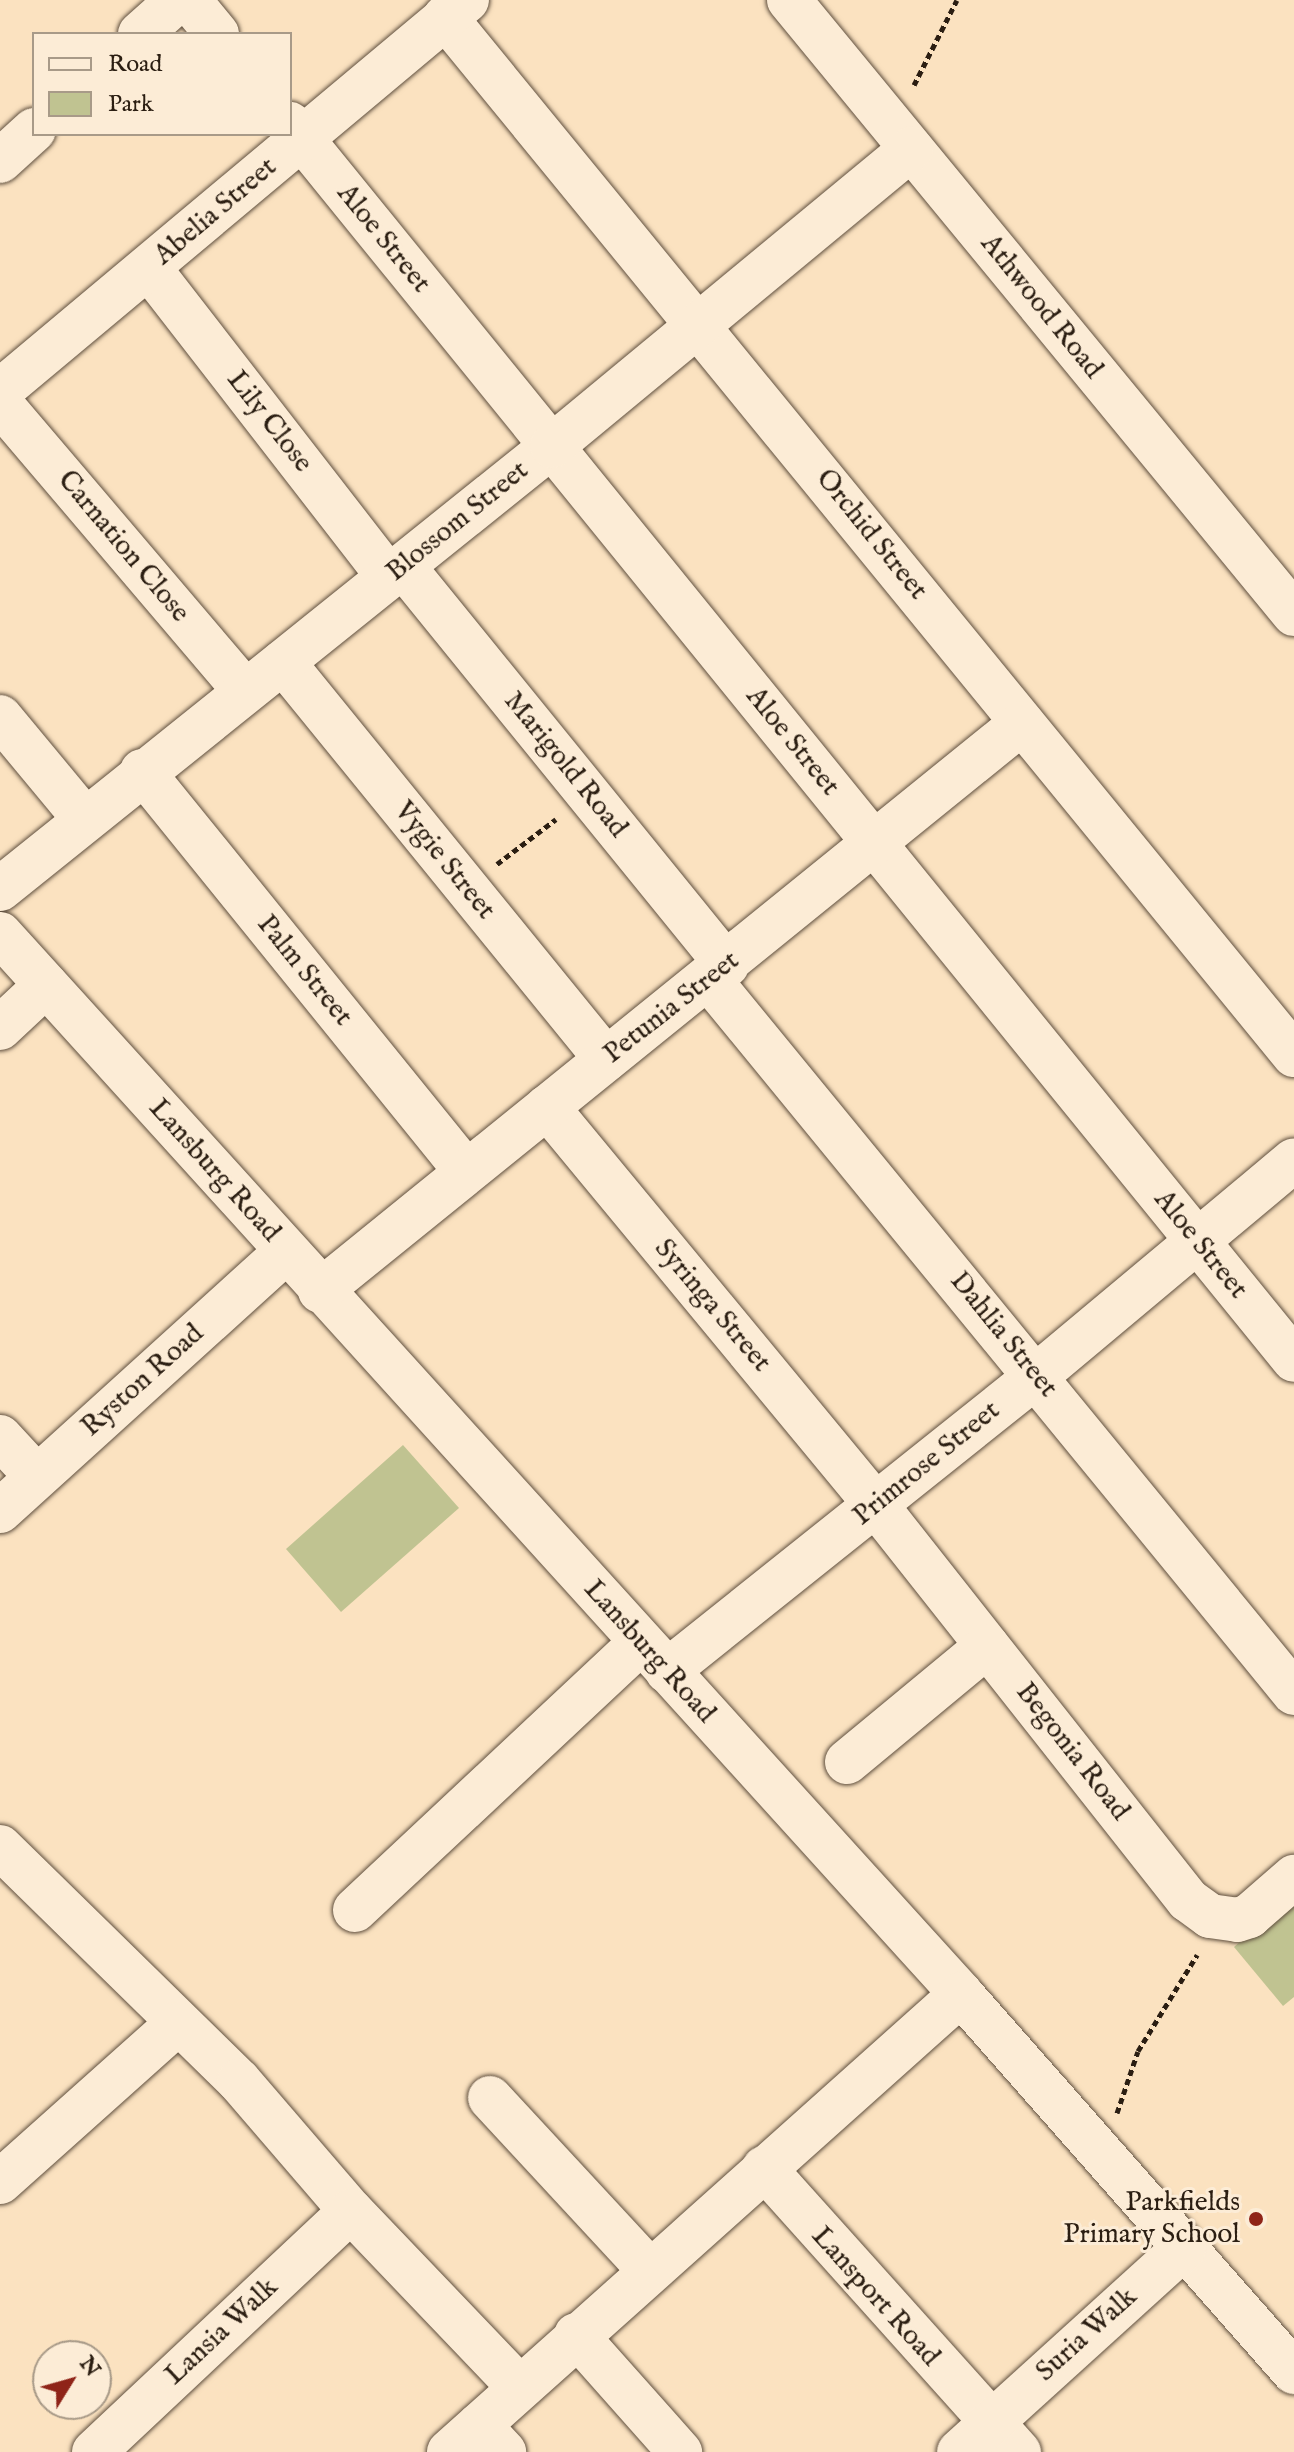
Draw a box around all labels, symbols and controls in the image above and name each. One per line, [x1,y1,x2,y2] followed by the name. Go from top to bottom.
[32,32,292,136] legend
[108,49,162,80] text: Road
[108,89,154,120] text: Park
[148,151,284,273] street label: Abelia Street
[329,178,437,300] street label: Aloe Street
[973,228,1109,386] street label: Athwood Road
[219,364,319,480] street label: Lily Close
[380,454,536,590] street label: Blossom Street
[808,463,934,607] street label: Orchid Street
[50,464,196,630] street label: Carnation Close
[738,681,846,803] street label: Aloe Street
[496,685,634,845] street label: Marigold Road
[386,795,502,927] street label: Vygie Street
[249,909,359,1033] street label: Palm Street
[597,945,747,1071] street label: Petunia Street
[141,1093,287,1249] street label: Lansburg Road
[1146,1184,1254,1306] street label: Aloe Street
[647,1233,777,1379] street label: Syringa Street
[942,1265,1064,1405] street label: Dahlia Street
[75,1317,211,1445] street label: Ryston Road
[847,1395,1007,1533] street label: Primrose Street
[576,1574,722,1730] street label: Lansburg Road
[1008,1676,1136,1828] street label: Begonia Road
[1063,2186,1240,2252] place label: Parkfields Primary School
[1247,2210,1265,2228] marker: Parkfields Primary School
[804,2220,946,2374] street label: Lansport Road
[159,2271,285,2393] street label: Lansia Walk
[1029,2281,1145,2389] street label: Suria Walk
[32,2340,112,2420] north arrow
[73,2351,106,2383] text: N

